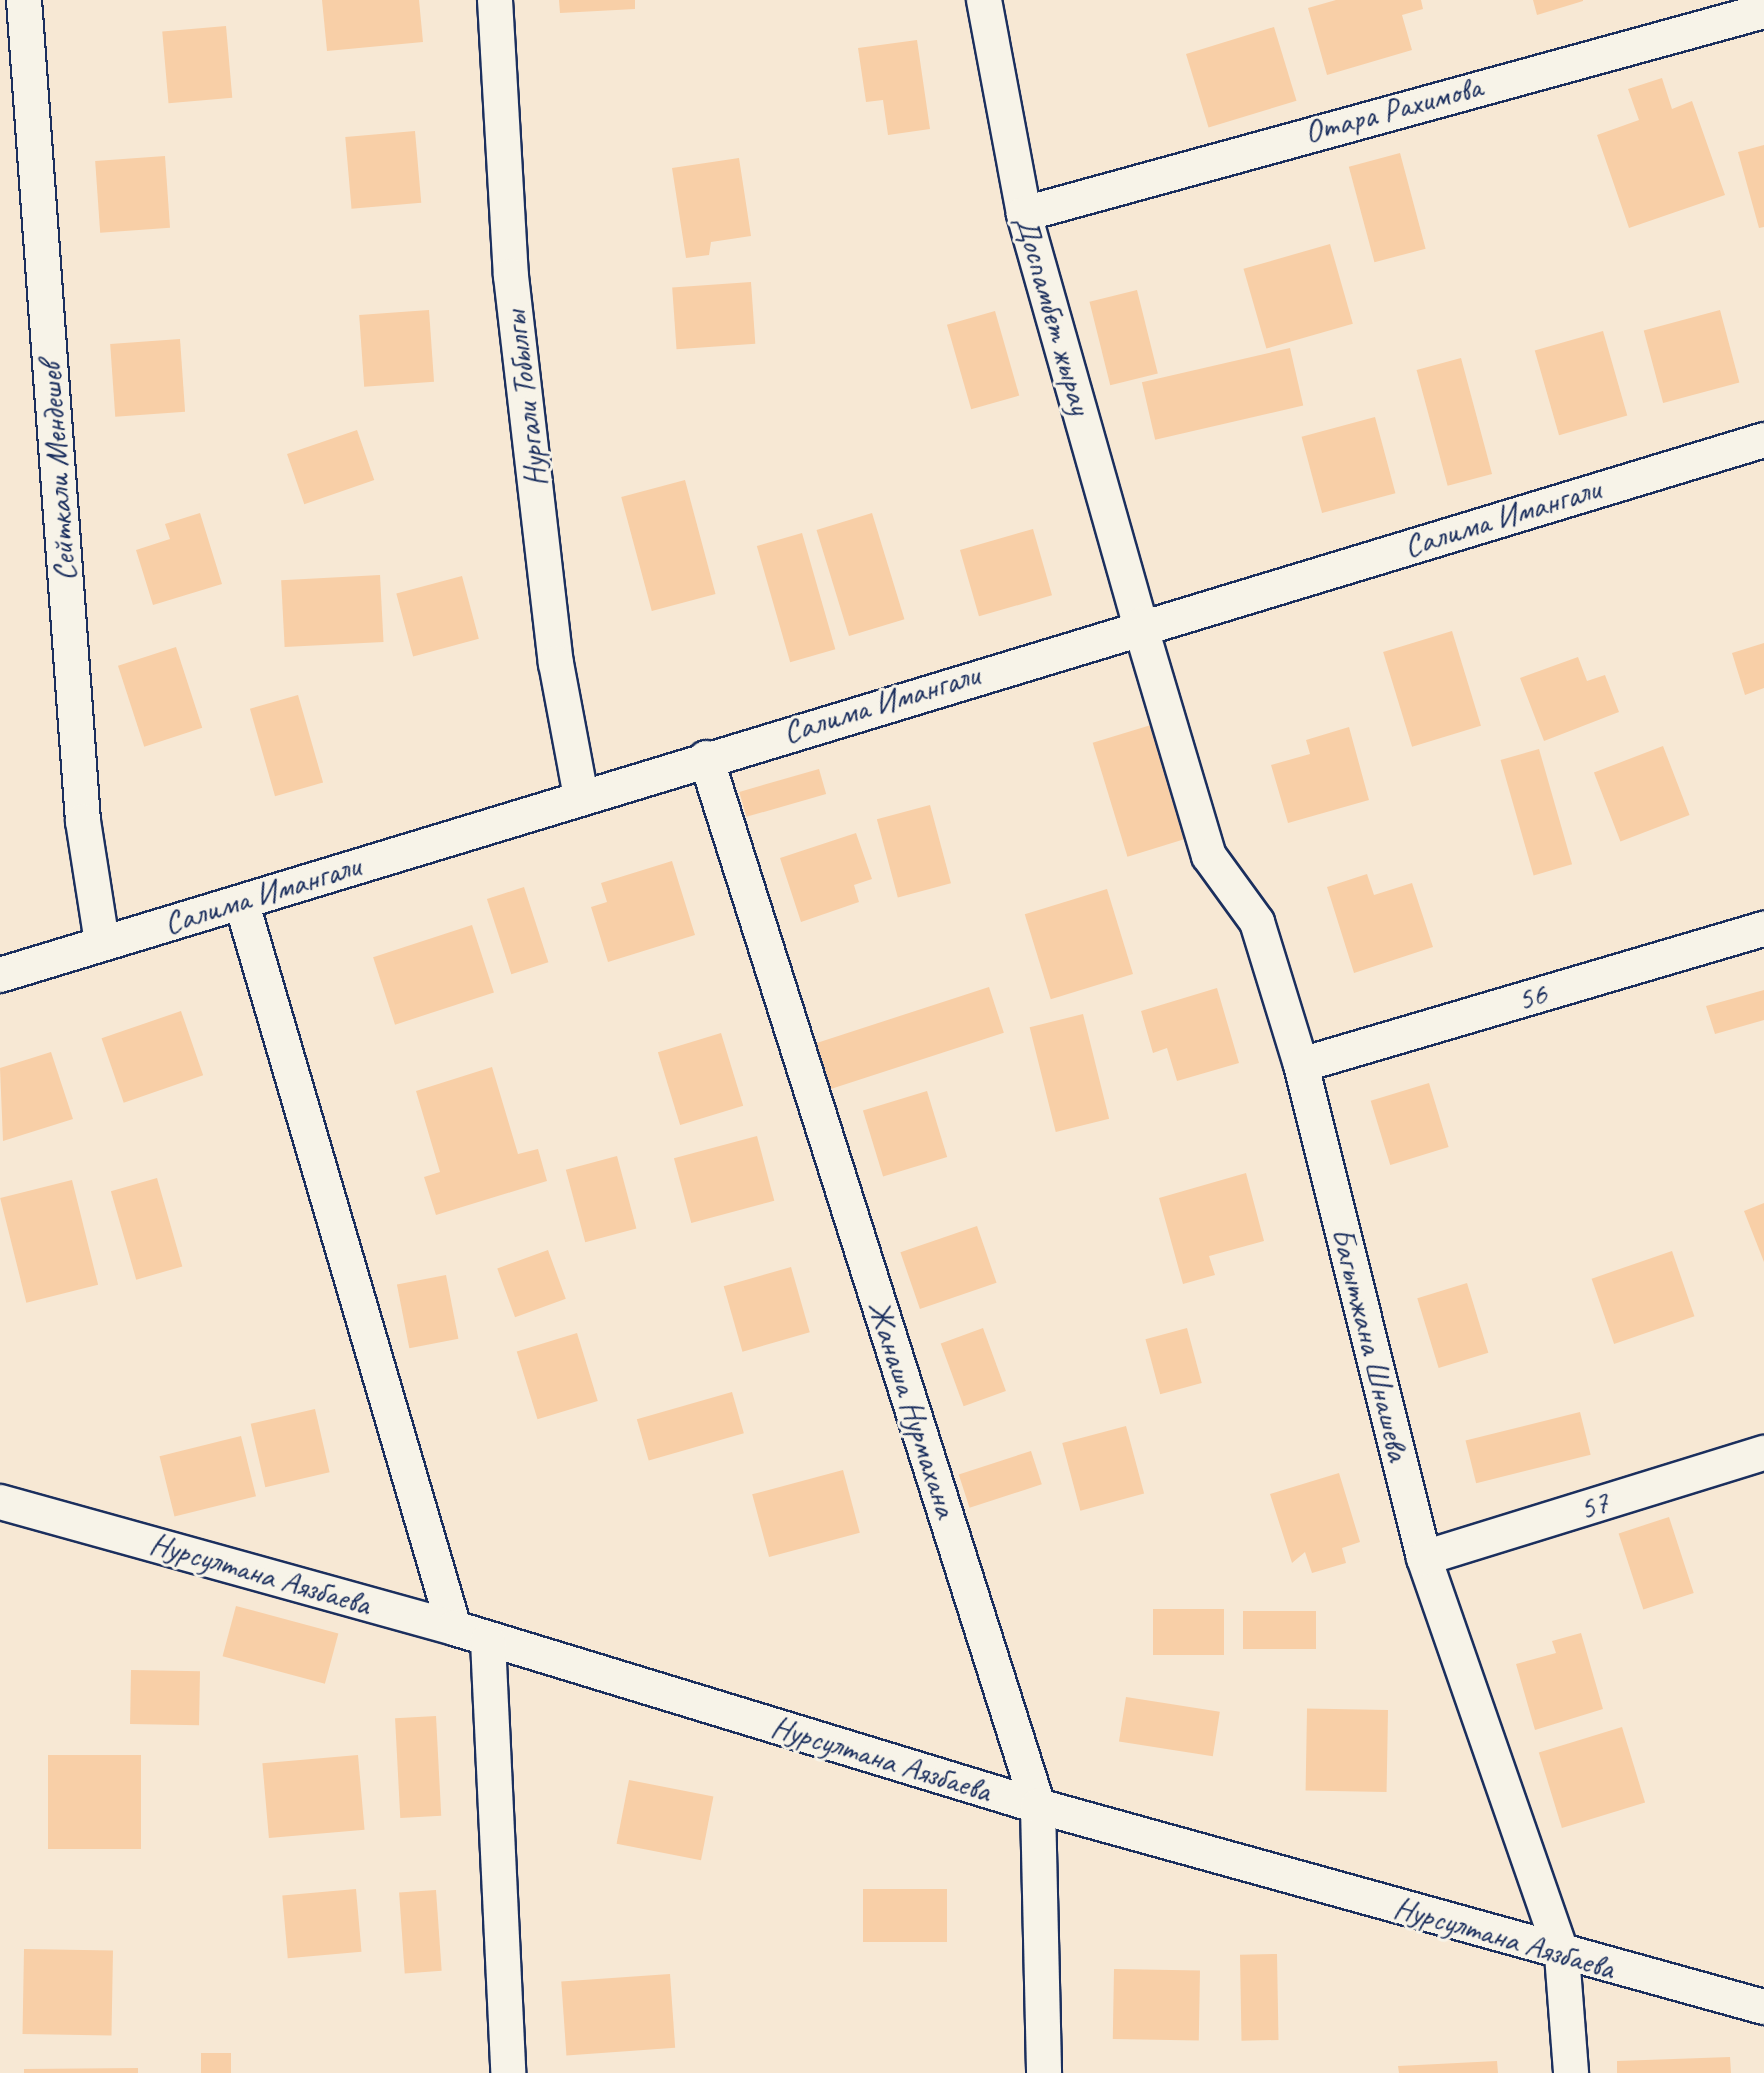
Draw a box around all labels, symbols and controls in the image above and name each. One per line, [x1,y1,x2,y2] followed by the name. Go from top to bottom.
[1298,67,1488,153] street label: Отара Рахимова
[1006,210,1100,420] street label: Доспамбет жырау
[496,309,556,489] street label: Нургали Тобылгы
[31,361,85,583] street label: Сейткали Мендешев
[1399,470,1605,566] street label: Салима Имангали
[778,656,984,752] street label: Салима Имангали
[159,847,365,943] street label: Салима Имангали
[1513,975,1551,1019] street label: 56
[1322,1223,1418,1465] street label: Багытжана Шнашева
[859,1295,965,1523] street label: Жанаша Нурмахана
[1575,1483,1613,1529] street label: 57
[145,1524,375,1624] street label: Нурсултана Аязбаева
[766,1707,996,1811] street label: Нурсултана Аязбаева
[1389,1888,1619,1988] street label: Нурсултана Аязбаева

